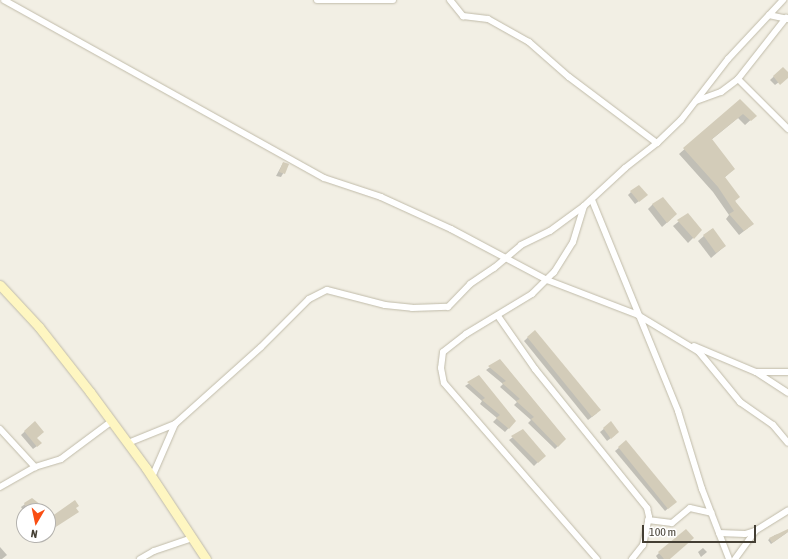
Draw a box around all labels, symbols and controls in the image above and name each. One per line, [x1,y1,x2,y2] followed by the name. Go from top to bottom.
[16,503,56,543] north arrow
[644,517,758,543] scale bar
[649,525,676,539] text: 100 m
[30,527,38,540] text: N

